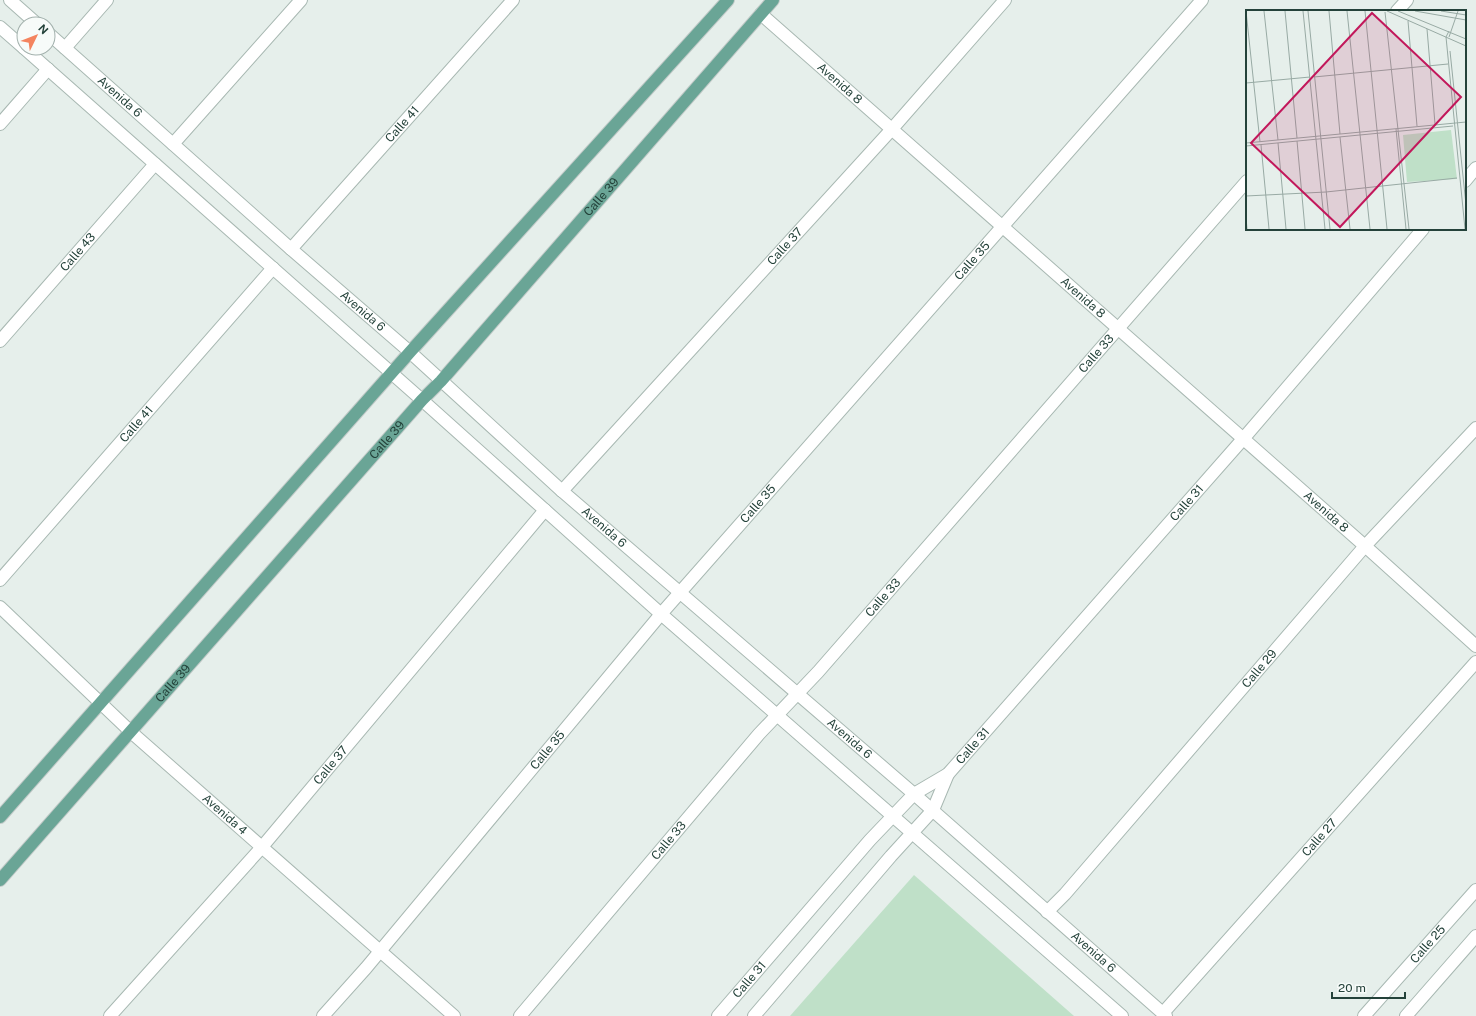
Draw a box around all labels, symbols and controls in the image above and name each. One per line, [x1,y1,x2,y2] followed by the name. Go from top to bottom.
[1246,10,1466,230] inset map
[16,16,56,56] north arrow
[36,22,51,36] text: N
[815,60,865,107] street label: Avenida 8
[95,73,145,120] street label: Avenida 6
[382,103,422,145] street label: Calle 41
[581,175,622,219] street label: Calle 39
[764,225,806,268] street label: Calle 37
[57,230,98,274] street label: Calle 43
[952,238,993,283] street label: Calle 35
[1058,274,1108,321] street label: Avenida 8
[337,288,388,334] street label: Avenida 6
[1076,332,1117,376] street label: Calle 33
[117,403,156,445] street label: Calle 41
[366,418,407,462] street label: Calle 39
[737,482,779,526] street label: Calle 35
[1167,482,1207,524] street label: Calle 31
[1301,488,1351,535] street label: Avenida 8
[579,504,629,550] street label: Avenida 6
[862,576,903,620] street label: Calle 33
[1239,647,1280,691] street label: Calle 29
[152,661,194,705] street label: Calle 39
[824,715,875,762] street label: Avenida 6
[953,725,992,767] street label: Calle 31
[527,728,568,773] street label: Calle 35
[311,743,351,787] street label: Calle 37
[200,791,250,838] street label: Avenida 4
[1299,816,1340,859] street label: Calle 27
[648,818,689,863] street label: Calle 33
[1407,922,1449,966] street label: Calle 25
[1068,929,1119,975] street label: Avenida 6
[730,959,769,1001] street label: Calle 31
[1332,974,1405,1000] scale bar
[1338,981,1366,995] text: 20 m

